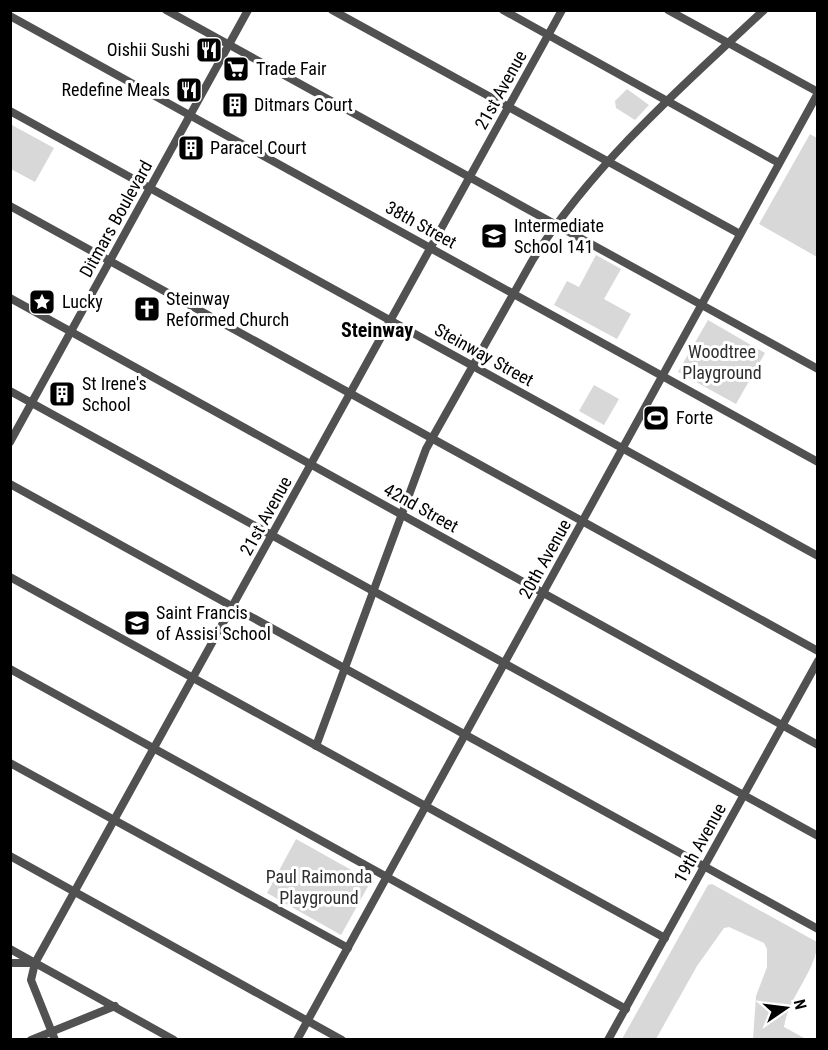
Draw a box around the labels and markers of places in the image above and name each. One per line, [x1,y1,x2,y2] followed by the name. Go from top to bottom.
[194,35,224,65] restaurant icon: Oishii Sushi
[107,39,190,60] place label: Oishii Sushi
[221,54,251,84] supermarket icon: Trade Fair
[256,58,327,79] place label: Trade Fair
[174,75,204,105] restaurant icon: Redefine Meals
[62,79,170,100] place label: Redefine Meals
[220,90,250,120] building icon: Ditmars Court
[254,94,353,115] place label: Ditmars Court
[176,133,206,163] building icon: Paracel Court
[210,137,306,158] place label: Paracel Court
[514,215,604,257] place label: Intermediate School 141
[479,221,509,251] school or university icon: Intermediate School 141
[27,287,57,317] place icon: Lucky
[166,288,289,330] place label: Steinway Reformed Church
[62,291,103,312] place label: Lucky
[132,294,162,324] church icon: Steinway Reformed Church
[82,373,147,415] place label: St Irene's School
[47,379,77,409] building icon: St Irene's School
[641,403,671,433] sports icon: Forte
[676,407,713,428] place label: Forte
[156,602,271,644] place label: Saint Francis of Assisi School
[122,608,152,638] school or university icon: Saint Francis of Assisi School

